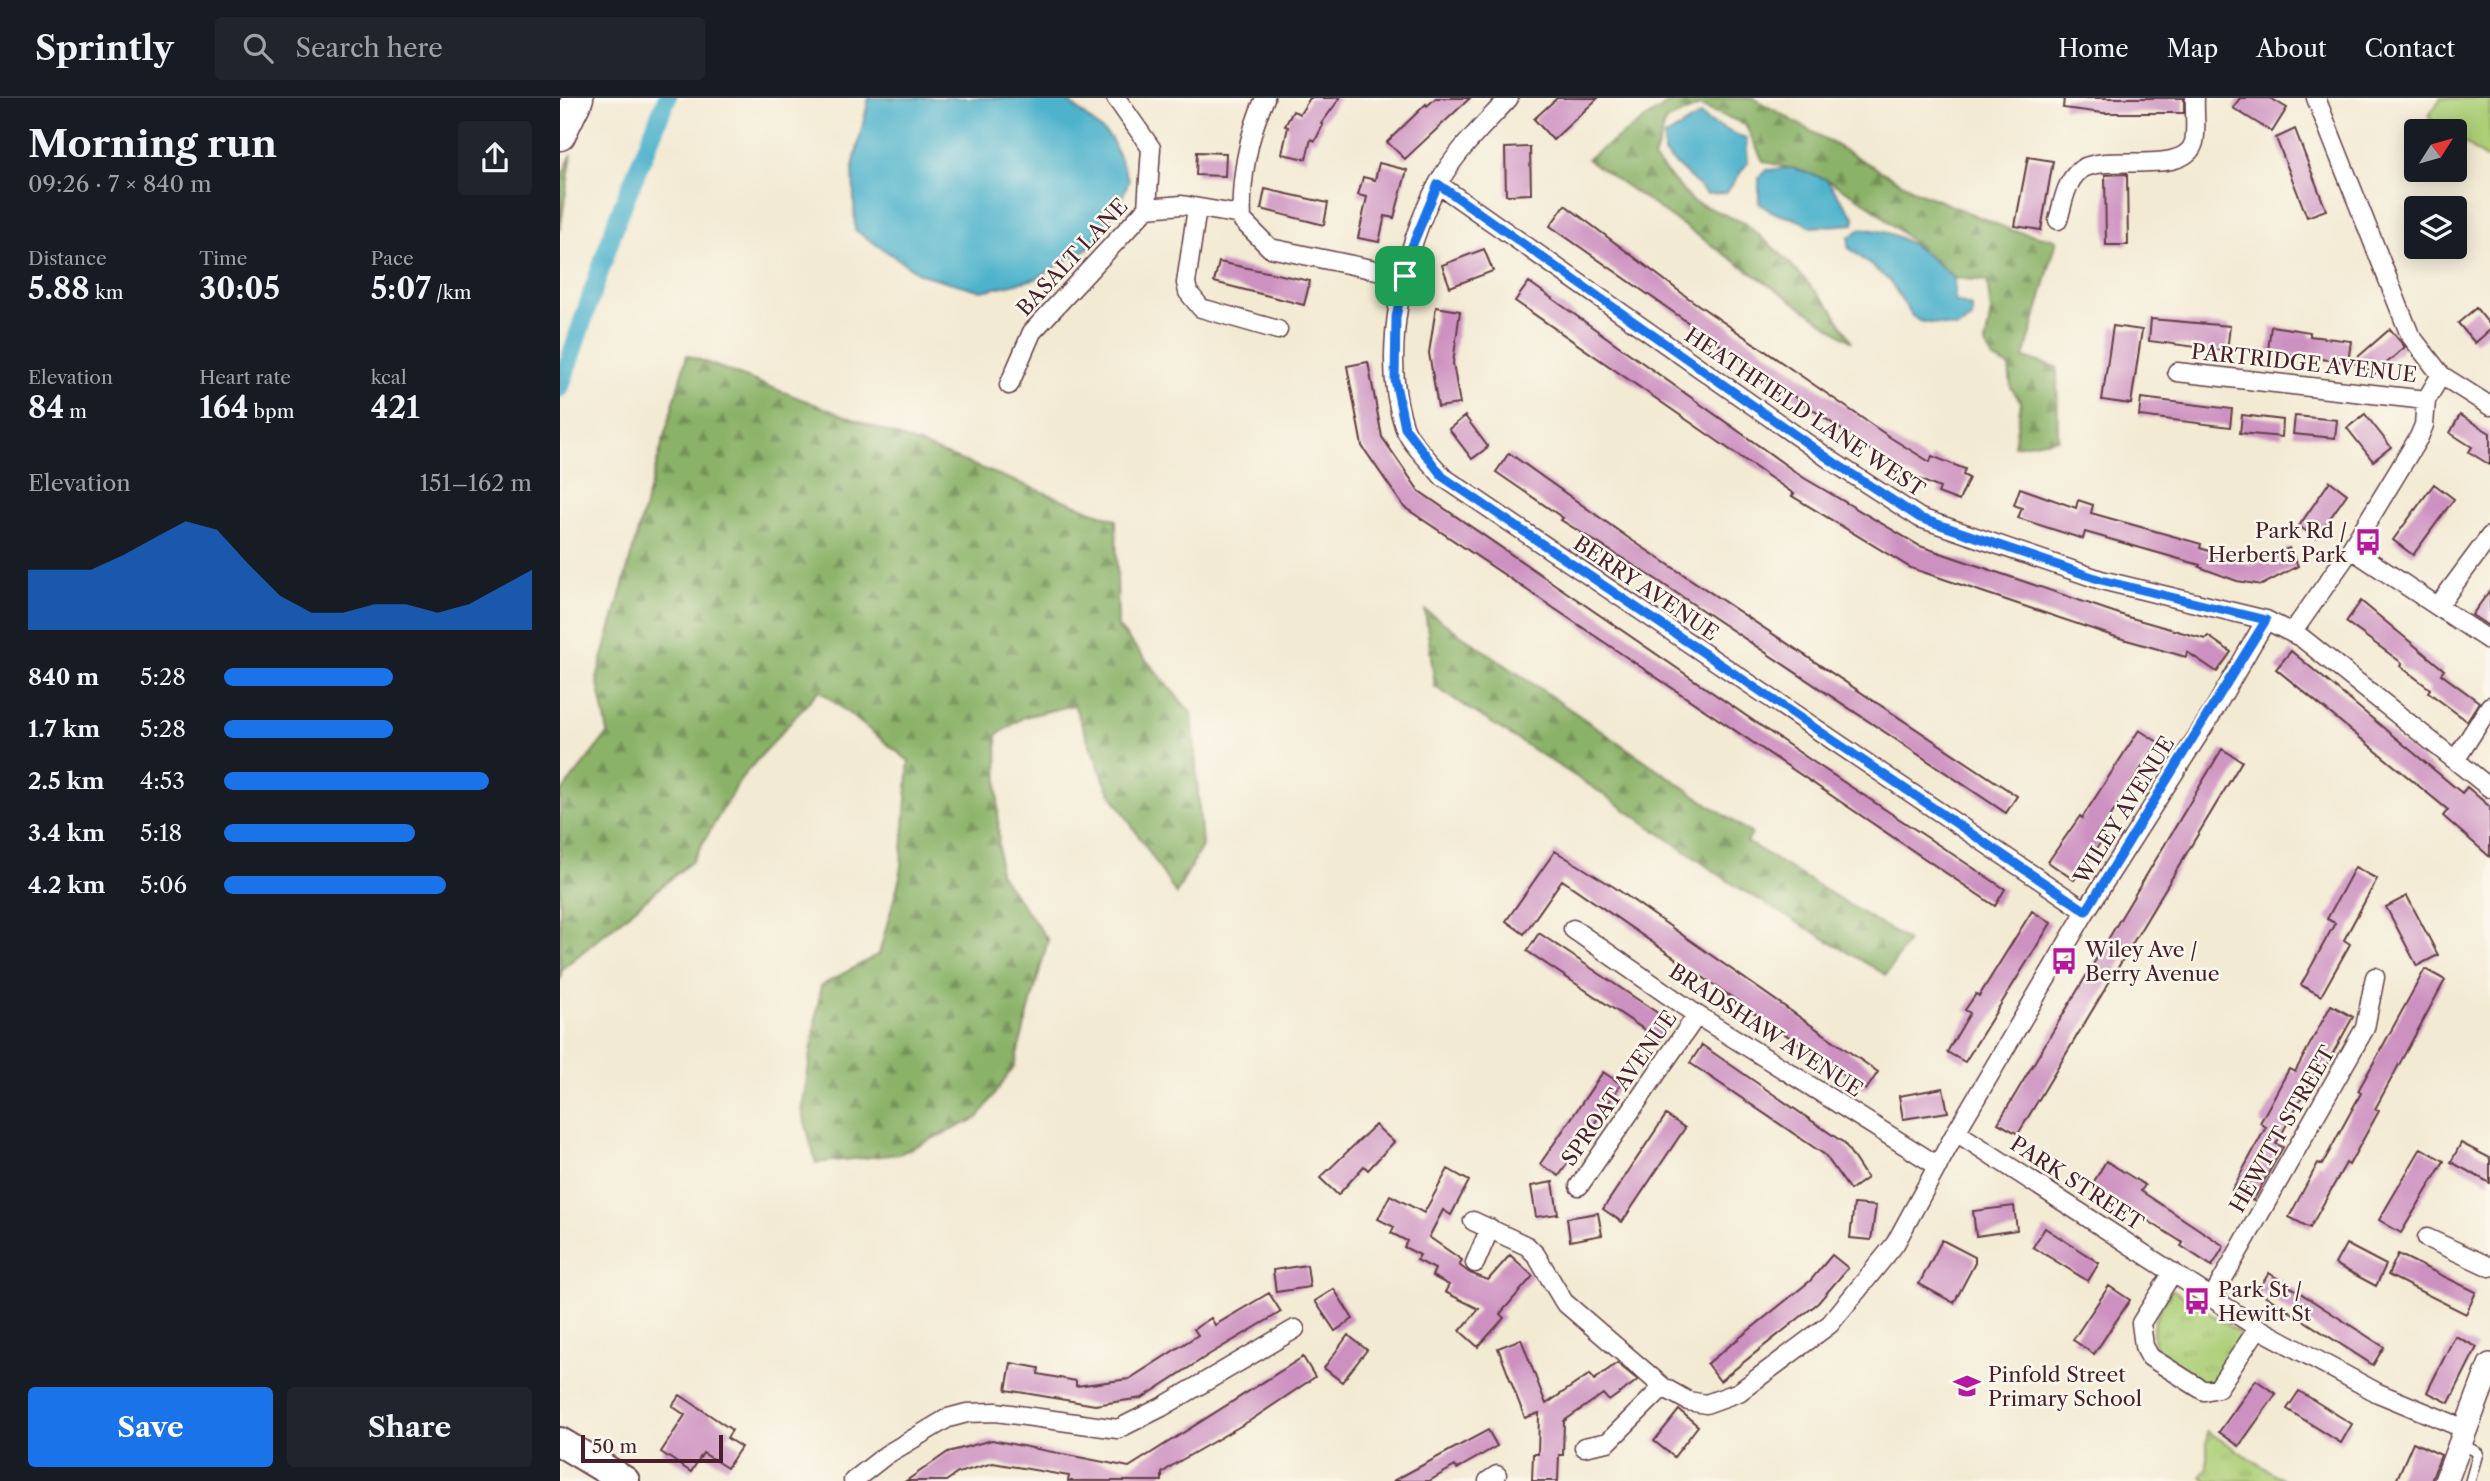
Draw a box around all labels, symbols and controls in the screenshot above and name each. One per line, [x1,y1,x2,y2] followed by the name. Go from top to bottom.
[215,17,705,80] search box
[35,28,173,69] text: Sprintly
[239,29,277,67] icon: search
[295,32,443,64] text: Search here
[2058,34,2129,63] text: Home
[2167,34,2218,63] text: Map
[2256,34,2327,63] text: About
[2365,34,2455,63] text: Contact
[2404,119,2468,182] north arrow
[2404,119,2467,259] map controls
[28,120,277,167] text: Morning run
[458,121,532,195] button: share
[28,170,212,198] text: 09:26 · 7 × 840 m
[1011,193,1133,321] street label: BASALT LANE
[2404,196,2467,259] button: layers
[1375,246,1435,306] pin
[28,247,107,270] text: Distance
[199,247,247,270] text: Time
[371,247,414,270] text: Pace
[1386,257,1424,295] icon: arrive
[28,270,90,307] text: 5.88
[199,270,280,307] text: 30:05
[371,270,431,307] text: 5:07
[90,281,124,304] text: km
[431,281,471,304] text: /km
[1680,322,1930,502] street label: HEATHFIELD LANE WEST
[2190,339,2418,387] street label: PARTRIDGE AVENUE
[28,366,113,389] text: Elevation
[199,366,291,389] text: Heart rate
[371,366,407,389] text: kcal
[28,389,64,426] text: 84
[199,389,249,426] text: 164
[371,389,420,426] text: 421
[64,400,87,423] text: m
[249,400,294,423] text: bpm
[28,469,131,497] text: Elevation
[419,469,532,497] text: 151–162 m
[2208,518,2348,567] place label: Park Rd / Herberts Park
[2353,527,2383,557] bus stop icon: Park Rd / Herberts Park
[1569,530,1723,646] street label: BERRY AVENUE
[28,663,99,691] text: 840 m
[140,663,186,691] text: 5:28
[28,715,100,743] text: 1.7 km
[140,715,186,743] text: 5:28
[2068,732,2179,889] street label: WILEY AVENUE
[28,767,104,795] text: 2.5 km
[140,767,185,795] text: 4:53
[28,819,105,847] text: 3.4 km
[140,819,182,847] text: 5:18
[28,871,105,899] text: 4.2 km
[140,871,187,899] text: 5:06
[2084,937,2220,986] place label: Wiley Ave / Berry Avenue
[2049,946,2079,976] bus stop icon: Wiley Ave / Berry Avenue
[1665,958,1867,1102] street label: BRADSHAW AVENUE
[1556,1006,1682,1170] street label: SPROAT AVENUE
[2224,1041,2340,1217] street label: HEWITT STREET
[2006,1131,2148,1235] street label: PARK STREET
[2218,1277,2312,1326] place label: Park St / Hewitt St
[2182,1286,2212,1316] bus stop icon: Park St / Hewitt St
[1988,1362,2142,1411] place label: Pinfold Street Primary School
[1952,1371,1982,1401] school or university icon: Pinfold Street Primary School
[28,1387,273,1467] button: Save
[287,1387,532,1467] button: Share
[581,1432,723,1464] scale bar
[592,1435,637,1458] text: 50 m

